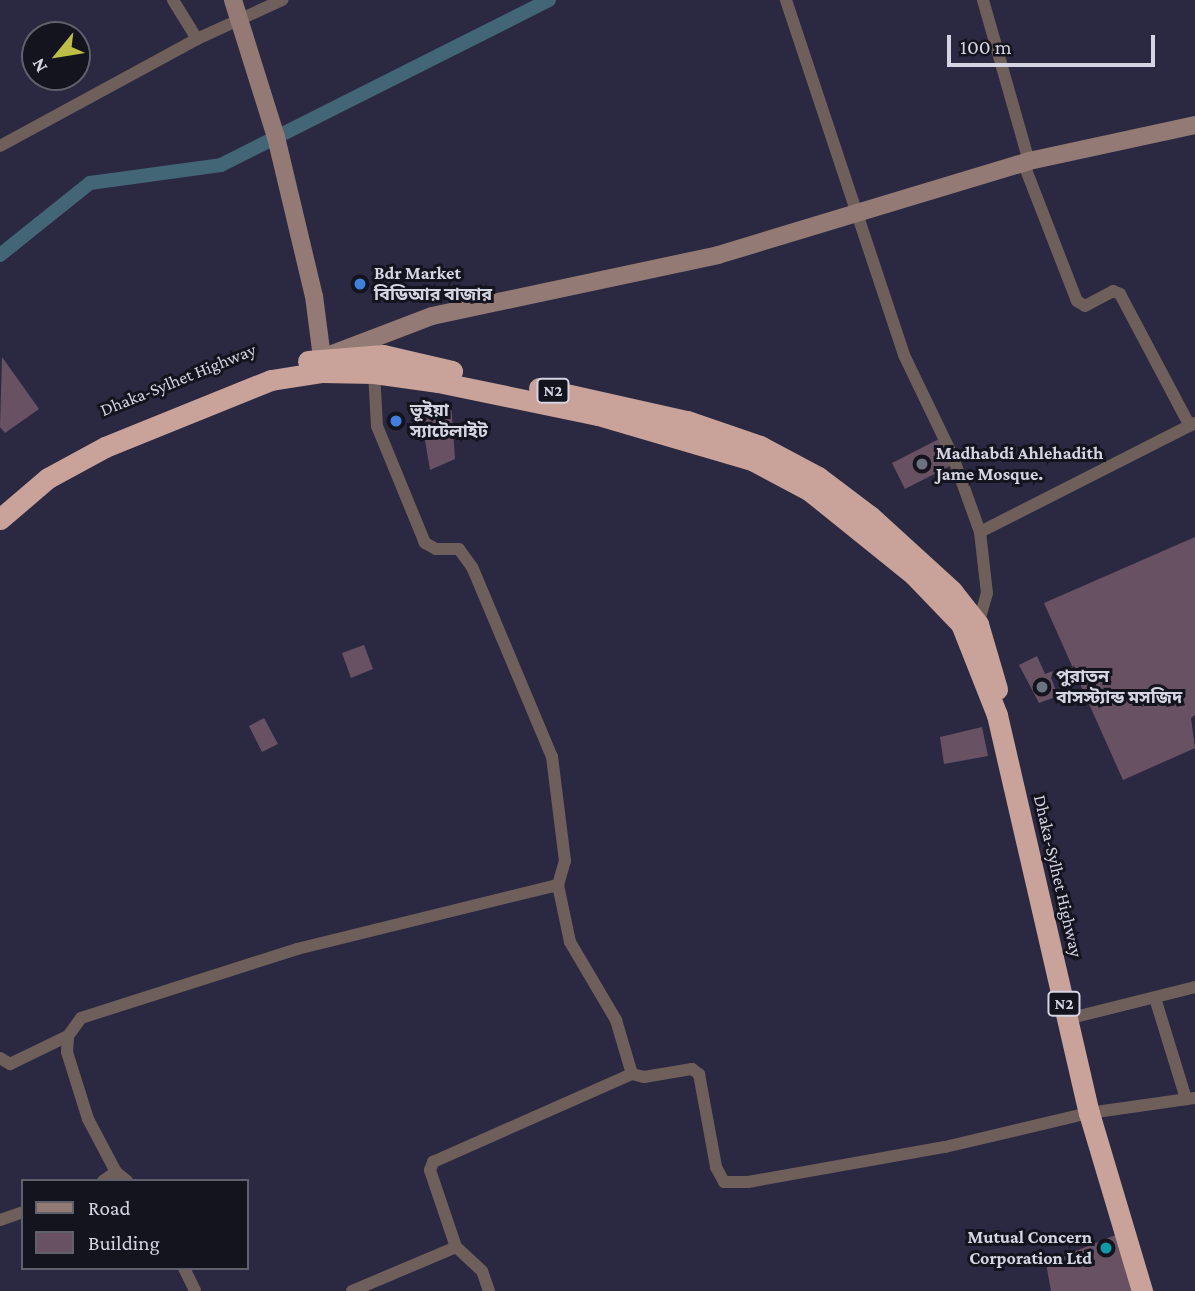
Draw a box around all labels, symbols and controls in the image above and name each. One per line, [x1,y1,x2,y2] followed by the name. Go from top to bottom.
[21,21,91,91] north arrow
[950,21,1158,65] scale bar
[960,35,1012,59] text: 100 m
[27,55,51,77] text: N
[374,263,492,306] place label: Bdr Market বিডিআর বাজার
[352,276,368,292] marker: Bdr Market বিডিআর বাজার
[97,339,259,421] street label: Dhaka-Sylhet Highway
[536,378,570,404] road number: N2
[410,400,488,442] place label: ভূইয়া স্যাটেলাইট
[388,413,404,429] marker: ভূইয়া স্যাটেলাইট
[936,443,1103,486] place label: Madhabdi Ahlehadith Jame Mosque.
[914,456,930,472] marker: Madhabdi Ahlehadith Jame Mosque.
[1056,666,1182,708] place label: পুরাতন বাসস্ট্যান্ড মসজিদ
[1034,679,1050,695] marker: পুরাতন বাসস্ট্যান্ড মসজিদ
[1029,793,1087,959] street label: Dhaka-Sylhet Highway
[1046,992,1082,1016] road number: N2
[21,1179,248,1270] legend
[88,1196,131,1220] text: Road
[968,1227,1092,1270] place label: Mutual Concern Corporation Ltd
[88,1231,160,1255] text: Building
[1098,1240,1114,1256] marker: Mutual Concern Corporation Ltd

